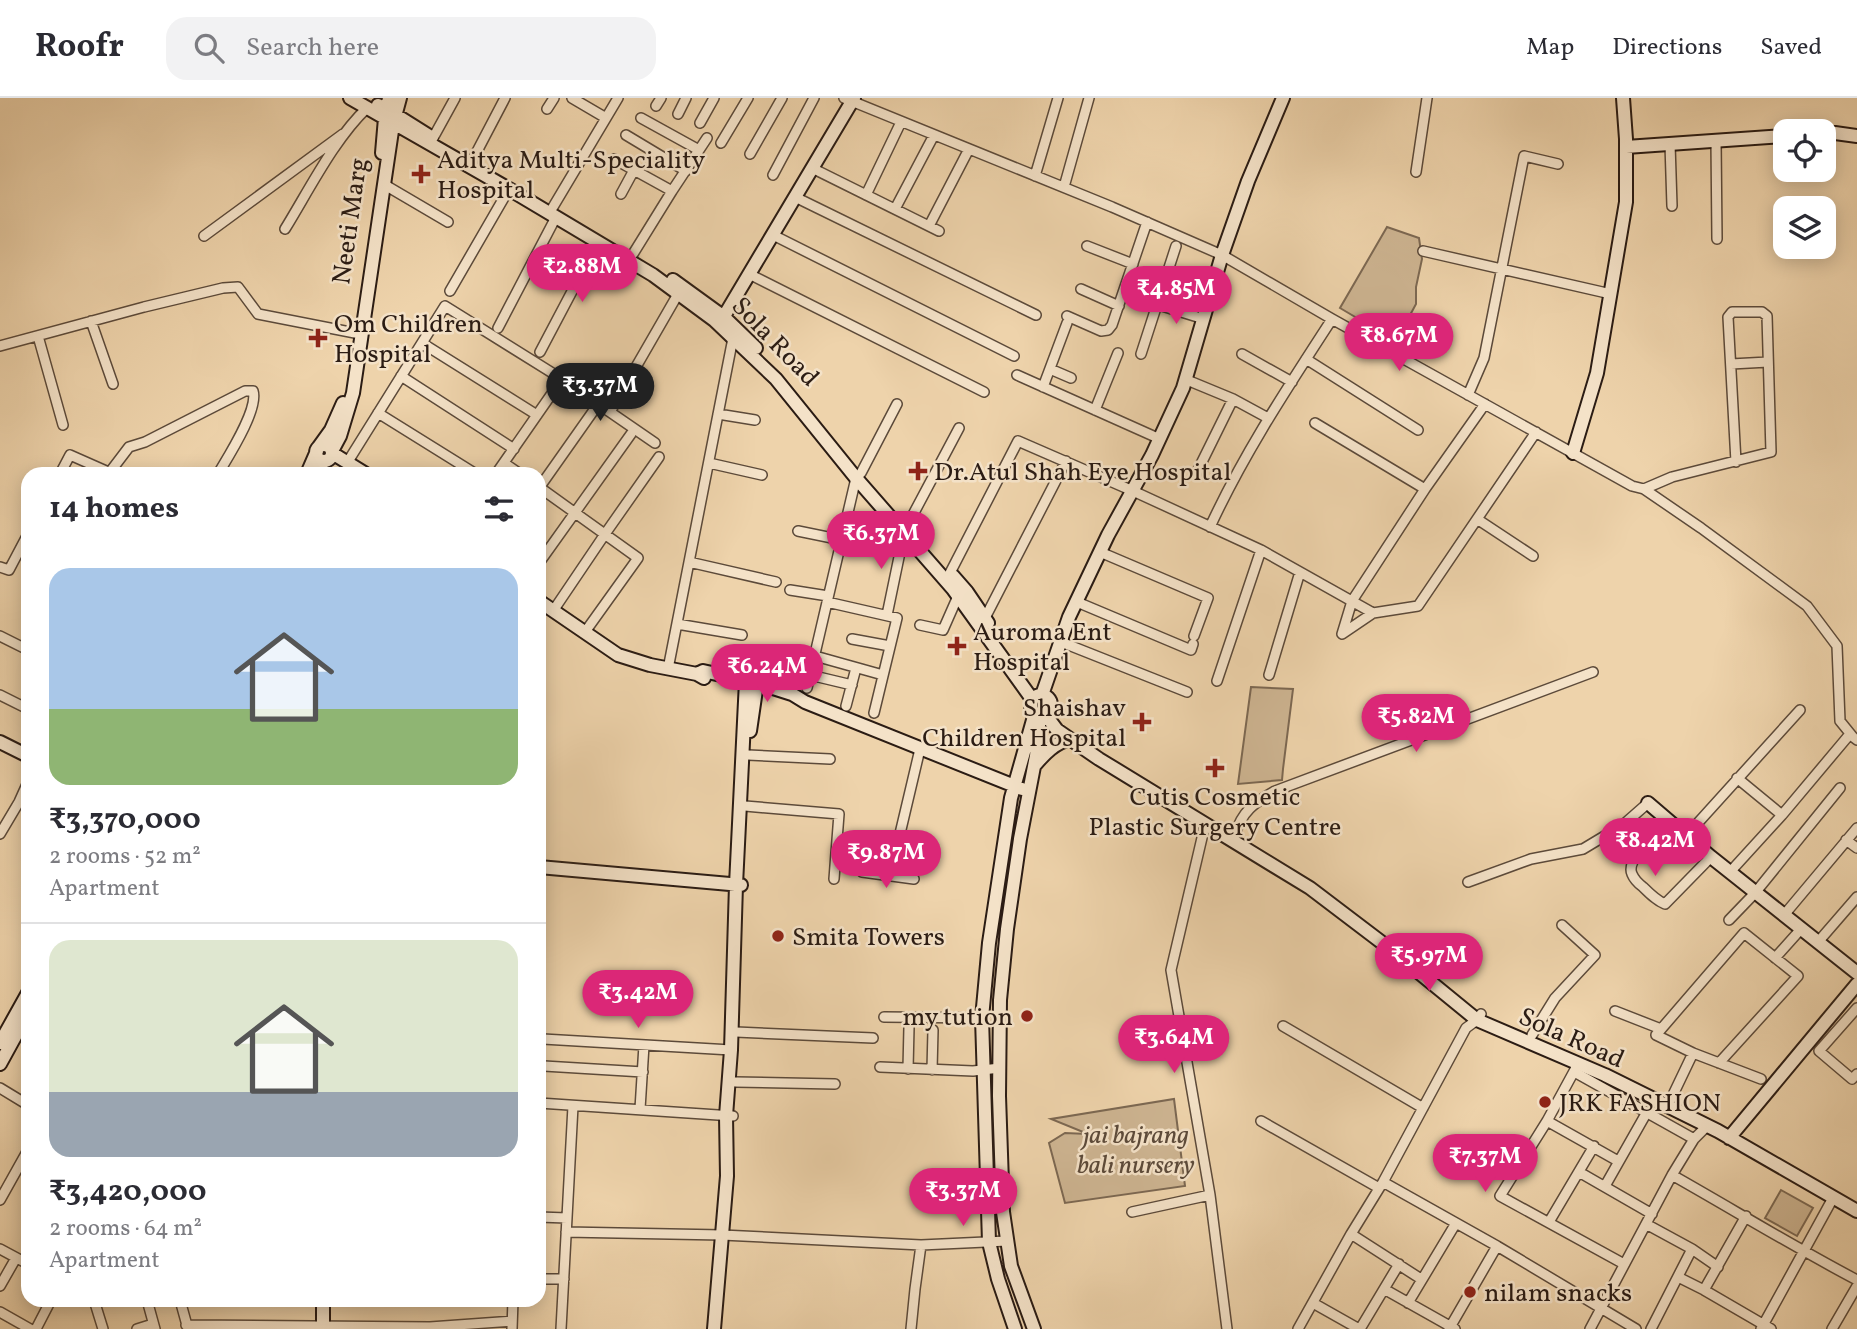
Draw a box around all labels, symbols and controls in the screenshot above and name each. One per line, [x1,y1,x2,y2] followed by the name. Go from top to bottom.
[166,17,656,80] search box
[35,25,124,71] text: Roofr
[190,29,228,67] icon: search
[246,30,379,66] text: Search here
[1526,31,1574,65] text: Map
[1612,31,1722,65] text: Directions
[1760,31,1822,65] text: Saved
[1773,119,1836,259] map controls
[1773,119,1836,182] button: locate
[437,143,705,209] place label: Aditya Multi-Speciality Hospital
[324,156,378,287] street label: Neeti Marg
[411,164,431,184] marker: Aditya Multi-Speciality Hospital
[1773,196,1836,259] button: layers
[525,244,639,304] pin: ₹2.88M
[543,251,621,283] text: ₹2.88M
[1119,266,1233,326] pin: ₹4.85M
[1137,273,1215,305] text: ₹4.85M
[723,289,827,395] street label: Sola Road
[334,307,483,373] place label: Om Children Hospital
[1342,314,1456,373] pin: ₹8.67M
[1360,320,1438,352] text: ₹8.67M
[308,328,328,348] marker: Om Children Hospital
[543,364,657,423] pin: ₹3.37M
[562,370,638,402] text: ₹3.37M
[934,455,1231,491] place label: Dr.Atul Shah Eye Hospital
[908,461,928,481] marker: Dr.Atul Shah Eye Hospital
[49,488,179,530] text: 14 homes
[480,490,518,528] icon: filters
[824,512,938,571] pin: ₹6.37M
[843,518,919,550] text: ₹6.37M
[221,614,347,740] icon: home
[973,615,1112,681] place label: Auroma Ent Hospital
[947,636,967,656] marker: Auroma Ent Hospital
[710,644,824,704] pin: ₹6.24M
[727,651,807,683] text: ₹6.24M
[922,691,1126,757] place label: Shaishav Children Hospital
[1359,694,1473,754] pin: ₹5.82M
[1378,701,1454,733] text: ₹5.82M
[1132,712,1152,732] marker: Shaishav Children Hospital
[1205,758,1225,778] marker: Cutis Cosmetic Plastic Surgery Centre
[1089,780,1341,846] place label: Cutis Cosmetic Plastic Surgery Centre
[49,799,201,841] text: ₹3,370,000
[1598,818,1712,878] pin: ₹8.42M
[1615,825,1695,857] text: ₹8.42M
[829,830,943,890] pin: ₹9.87M
[847,837,925,869] text: ₹9.87M
[49,841,201,873] text: 2 rooms · 52 m²
[49,873,160,905] text: Apartment
[792,920,945,956] place label: Smita Towers
[770,928,786,944] marker: Smita Towers
[1372,934,1486,993] pin: ₹5.97M
[1391,940,1467,972] text: ₹5.97M
[581,970,695,1030] pin: ₹3.42M
[598,977,678,1009] text: ₹3.42M
[221,986,347,1112] icon: home
[1512,999,1630,1078] street label: Sola Road
[902,1000,1013,1036] place label: my tution
[1019,1008,1035,1024] marker: my tution
[1117,1016,1231,1075] pin: ₹3.64M
[1134,1022,1214,1054] text: ₹3.64M
[1559,1086,1721,1122] place label: JRK FASHION
[1537,1094,1553,1110] marker: JRK FASHION
[1077,1118,1195,1184] park label: jai bajrang bali nursery
[1428,1134,1542,1194] pin: ₹7.37M
[1449,1141,1521,1173] text: ₹7.37M
[906,1168,1020,1228] pin: ₹3.37M
[49,1171,206,1213] text: ₹3,420,000
[925,1175,1001,1207] text: ₹3.37M
[49,1213,202,1245] text: 2 rooms · 64 m²
[49,1245,160,1277] text: Apartment
[1484,1276,1632,1312] place label: nilam snacks
[1462,1284,1478,1300] marker: nilam snacks

